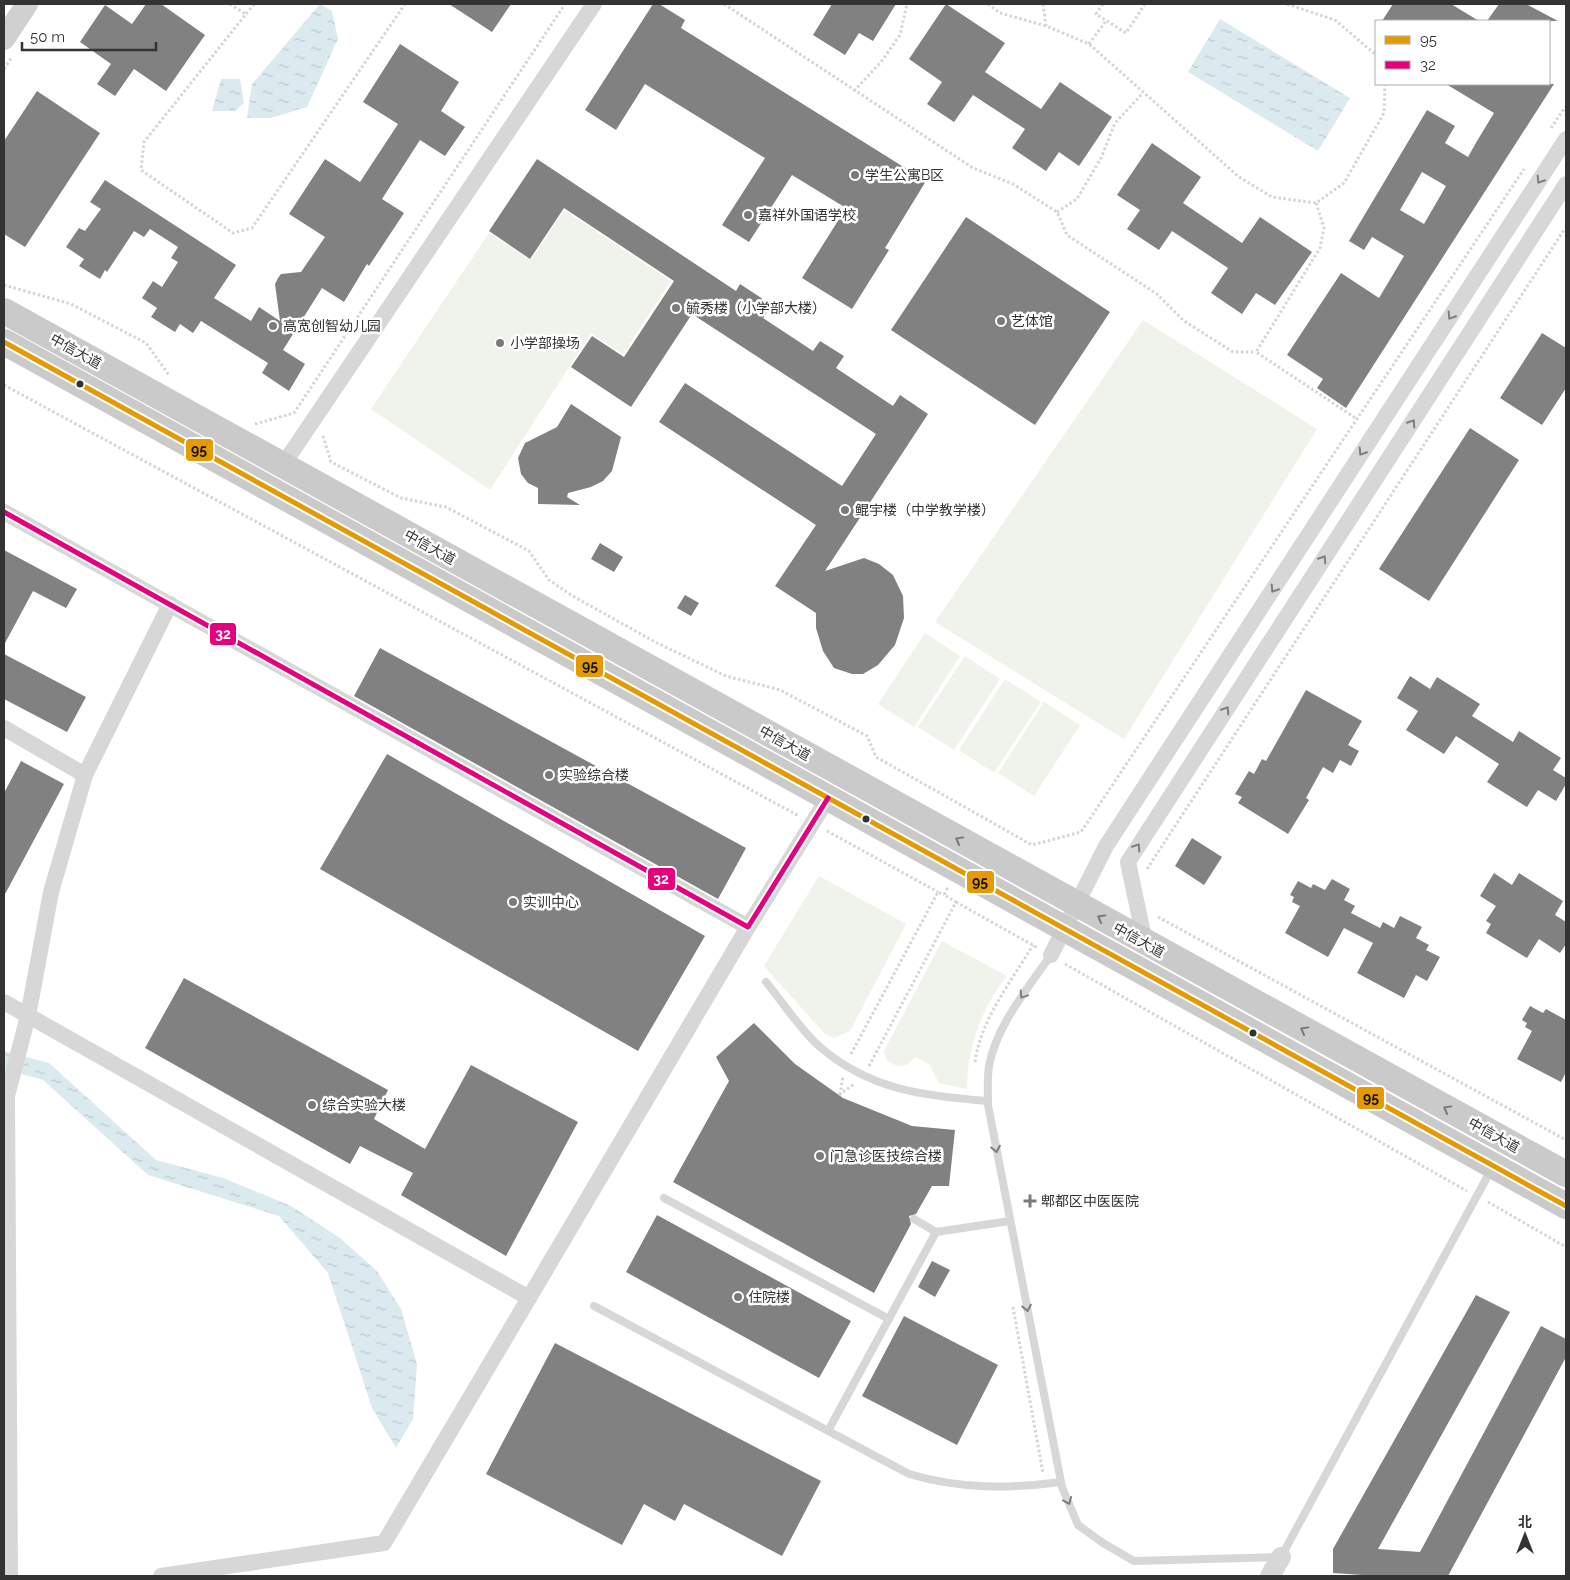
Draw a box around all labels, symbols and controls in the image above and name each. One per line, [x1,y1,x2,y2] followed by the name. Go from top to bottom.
[22,20,156,52] scale bar
[1375,20,1550,85] legend
[30,28,65,46] text: 50 m
[1420,31,1437,49] text: 95
[1420,56,1436,74] text: 32
[865,167,944,183] place label: 学生公寓B区
[849,169,861,181] marker: 学生公寓B区
[1536,175,1546,184] one-way arrow
[758,207,856,223] place label: 嘉祥外国语学校
[742,209,754,221] marker: 嘉祥外国语学校
[686,300,826,316] place label: 毓秀楼（小学部大楼）
[670,302,682,314] marker: 毓秀楼（小学部大楼）
[1448,311,1457,320] one-way arrow
[1011,313,1053,329] place label: 艺体馆
[995,315,1007,327] marker: 艺体馆
[283,318,381,334] place label: 高宽创智幼儿园
[267,320,279,332] marker: 高宽创智幼儿园
[48,330,104,372] street label: 中信大道
[510,335,580,351] place label: 小学部操场
[494,337,506,349] marker: 小学部操场
[75,379,85,389] unlabelled marker
[1405,419,1415,428] one-way arrow
[185,438,214,462] line badge: 95
[191,442,207,458] text: 95
[1359,447,1368,456] one-way arrow
[855,502,995,518] place label: 鲲宇楼（中学教学楼）
[839,504,851,516] marker: 鲲宇楼（中学教学楼）
[402,526,458,568] street label: 中信大道
[1317,555,1327,564] one-way arrow
[1270,583,1280,592] one-way arrow
[209,622,237,646] line badge: 32
[215,626,231,642] text: 32
[575,654,604,678] line badge: 95
[582,658,598,674] text: 95
[1219,706,1229,715] one-way arrow
[757,722,813,764] street label: 中信大道
[559,767,629,783] place label: 实验综合楼
[543,769,555,781] marker: 实验综合楼
[861,814,871,824] unlabelled marker
[955,836,964,846] one-way arrow
[1131,843,1141,852] one-way arrow
[647,867,676,891] line badge: 32
[966,870,995,894] line badge: 95
[653,871,669,887] text: 32
[972,874,988,890] text: 95
[523,894,579,910] place label: 实训中心
[507,896,519,908] marker: 实训中心
[1097,915,1106,925] one-way arrow
[1111,919,1167,961] street label: 中信大道
[1020,990,1029,999] one-way arrow
[1301,1027,1310,1037] one-way arrow
[1248,1028,1258,1038] unlabelled marker
[1356,1086,1385,1110] line badge: 95
[1363,1090,1379,1106] text: 95
[322,1097,406,1113] place label: 综合实验大楼
[306,1099,318,1111] marker: 综合实验大楼
[1443,1105,1452,1115] one-way arrow
[1466,1114,1522,1156] street label: 中信大道
[991,1145,1001,1153] one-way arrow
[830,1148,942,1164] place label: 门急诊医技综合楼
[814,1150,826,1162] marker: 门急诊医技综合楼
[1041,1193,1139,1209] place label: 郫都区中医医院
[1023,1194,1037,1208] marker: 郫都区中医医院
[748,1289,790,1305] place label: 住院楼
[732,1291,744,1303] marker: 住院楼
[1022,1304,1032,1313] one-way arrow
[1061,1496,1072,1505] one-way arrow
[1500,1510,1550,1560] north arrow
[1518,1514,1532,1530] text: 北

